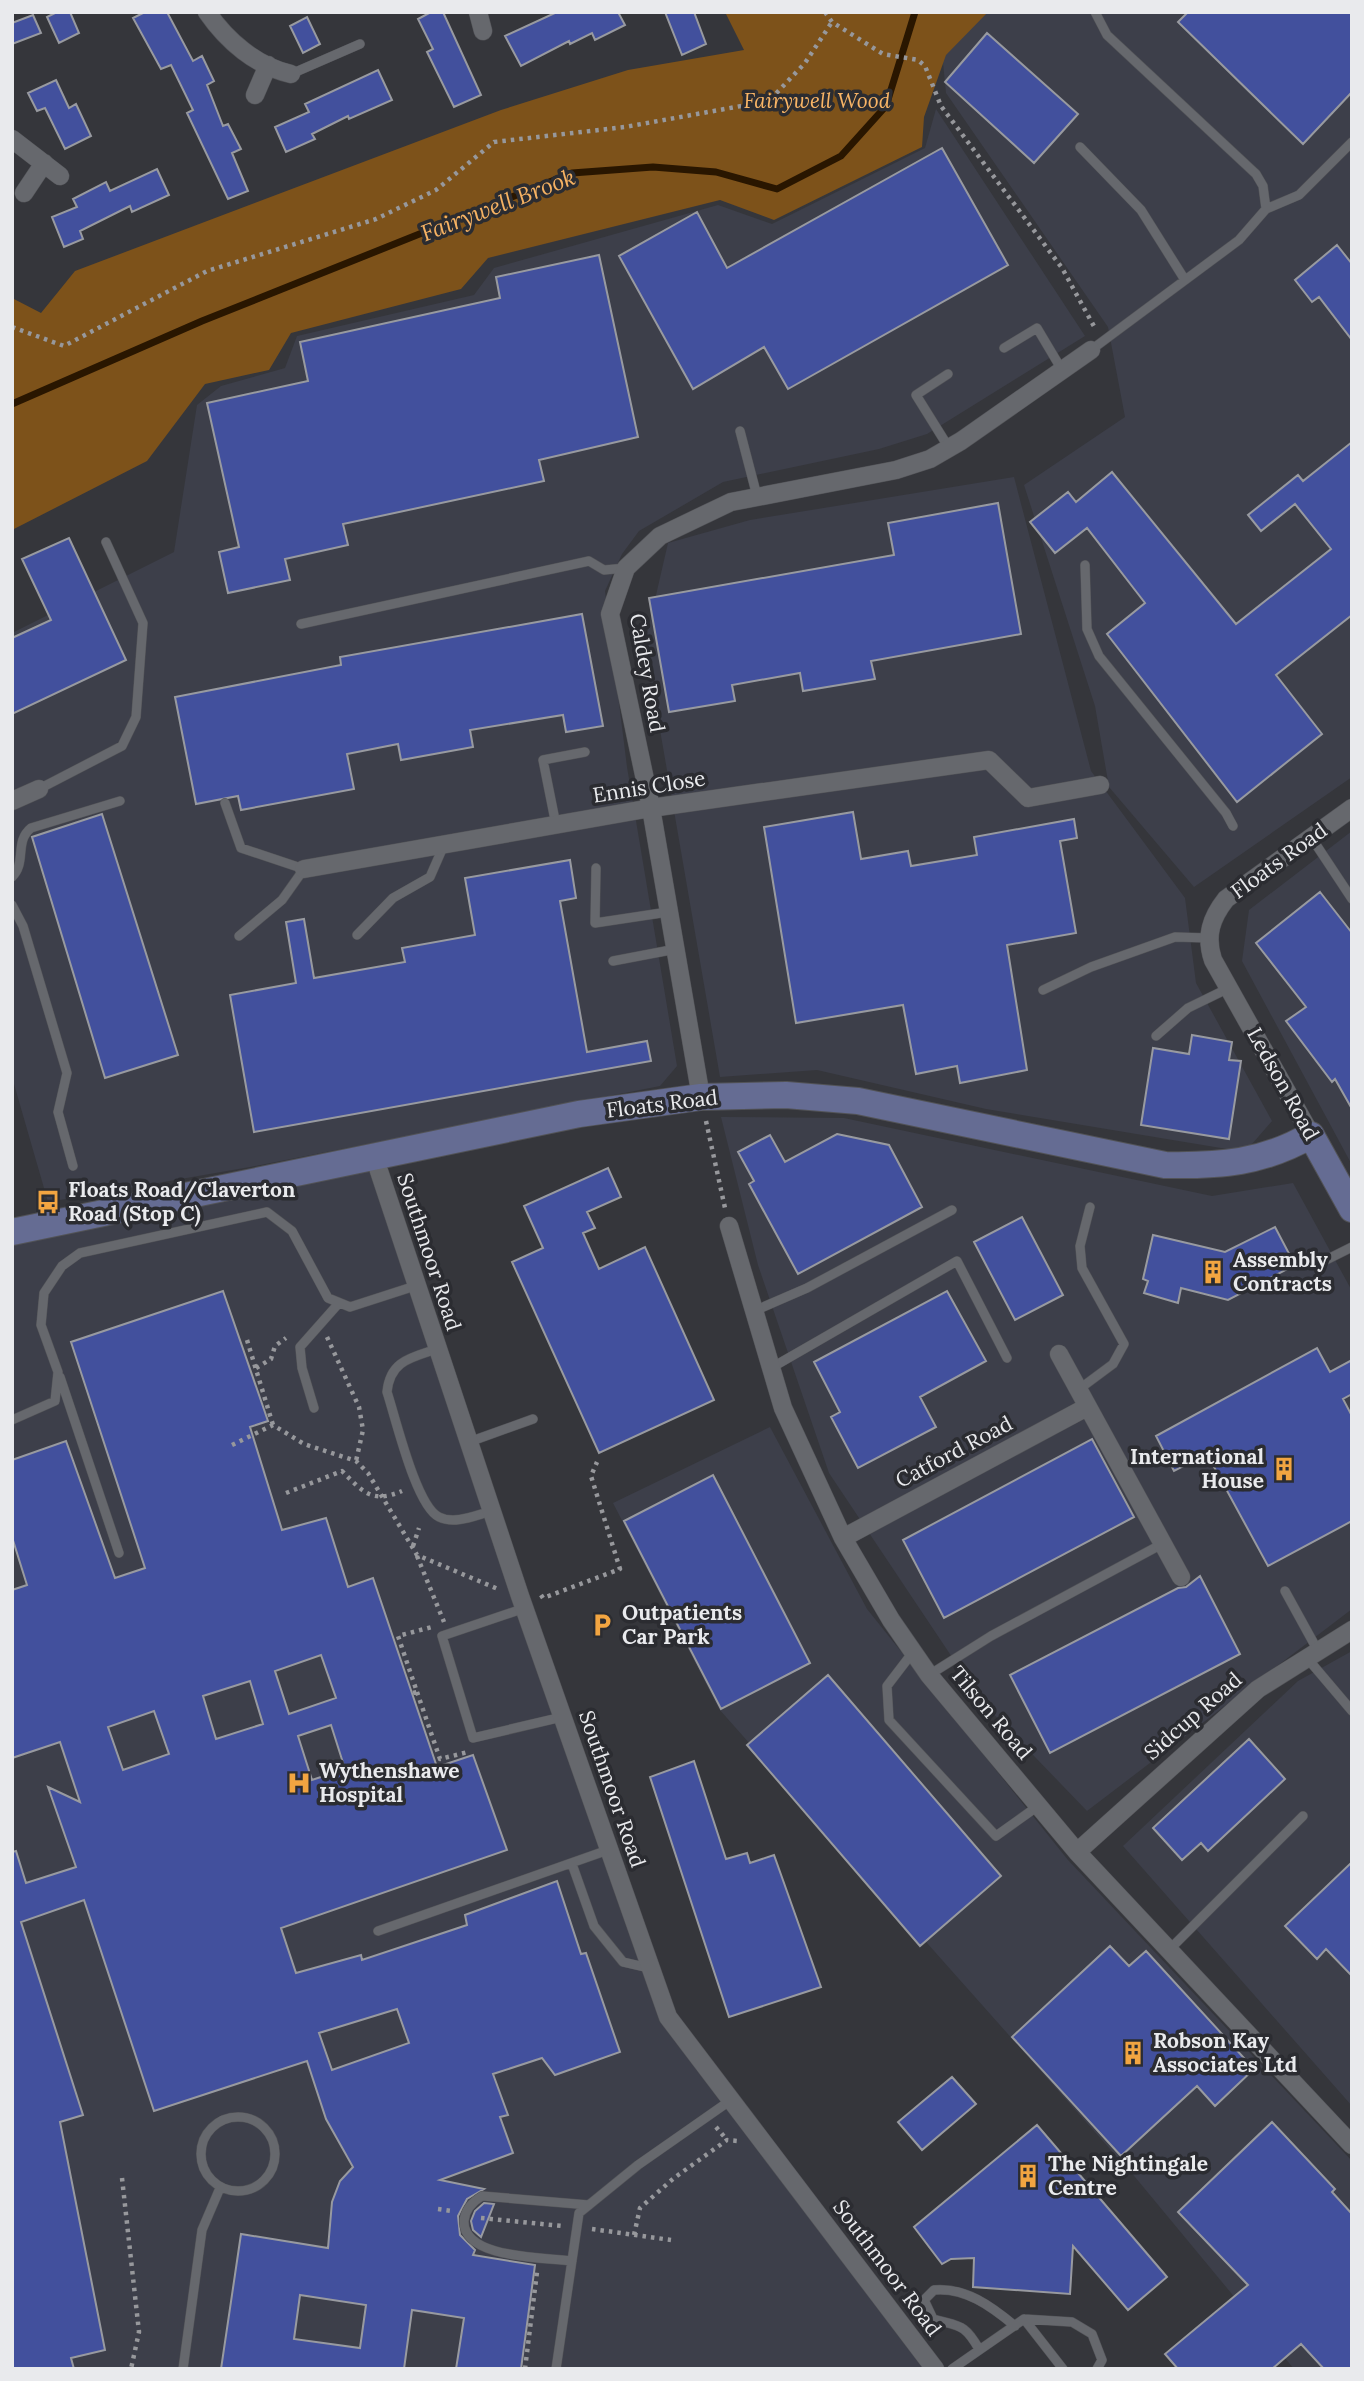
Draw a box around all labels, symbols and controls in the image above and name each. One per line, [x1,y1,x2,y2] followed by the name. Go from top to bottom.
[744,87,891,114] park label: Fairywell Wood
[417,162,579,247] water label: Fairywell Brook
[624,611,671,735] street label: Caldey Road
[591,764,707,809] street label: Ennis Close
[1225,817,1332,905] street label: Floats Road
[1241,1023,1326,1145] street label: Ledson Road
[605,1083,719,1124] street label: Floats Road
[391,1170,468,1334] street label: Southmoor Road
[68,1176,295,1227] place label: Floats Road/Claverton Road (Stop C)
[34,1188,62,1216] bus stop icon: Floats Road/Claverton Road (Stop C)
[1233,1246,1332,1297] place label: Assembly Contracts
[1199,1258,1227,1286] building icon: Assembly Contracts
[891,1409,1017,1494] street label: Catford Road
[1130,1443,1264,1494] place label: International House
[1270,1455,1298,1483] building icon: International House
[622,1599,742,1650] place label: Outpatients Car Park
[588,1611,616,1639] parking icon: Outpatients Car Park
[944,1660,1038,1765] street label: Tilson Road
[1138,1666,1247,1765] street label: Sidcup Road
[573,1707,652,1871] street label: Southmoor Road
[319,1757,460,1808] place label: Wythenshawe Hospital
[285,1769,313,1797] hospital icon: Wythenshawe Hospital
[1153,2027,1297,2078] place label: Robson Kay Associates Ltd
[1119,2039,1147,2067] building icon: Robson Kay Associates Ltd
[1048,2150,1208,2201] place label: The Nightingale Centre
[1014,2162,1042,2190] building icon: The Nightingale Centre
[827,2194,948,2341] street label: Southmoor Road

